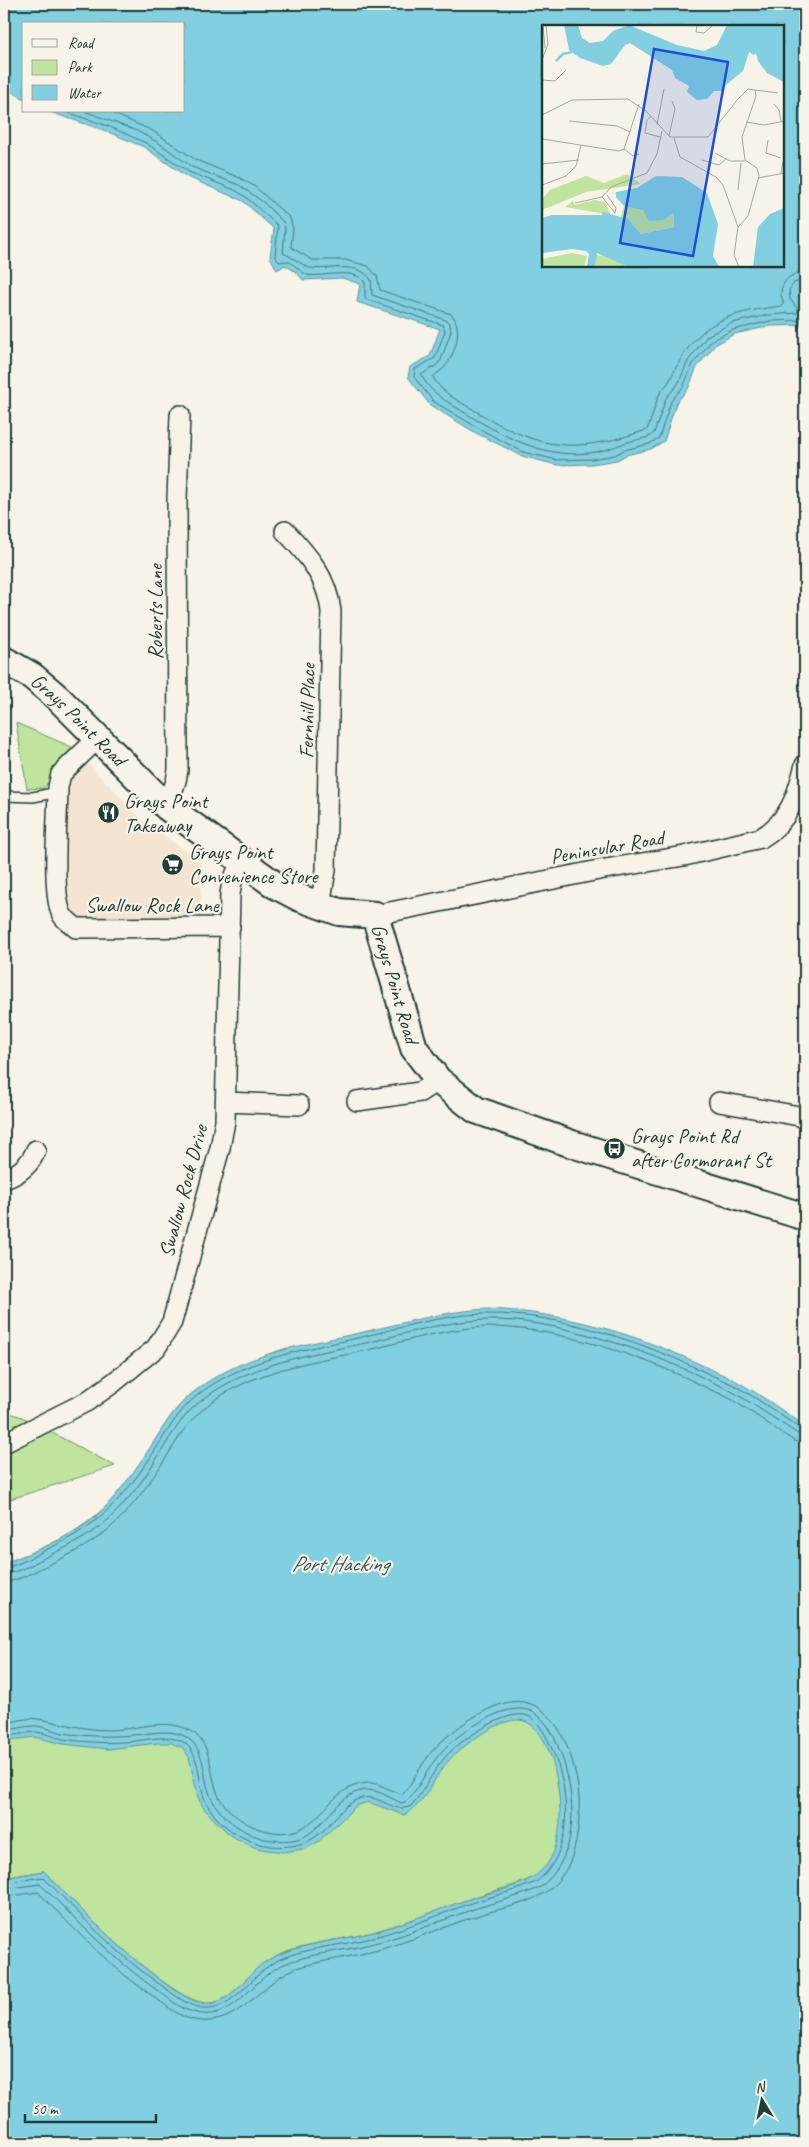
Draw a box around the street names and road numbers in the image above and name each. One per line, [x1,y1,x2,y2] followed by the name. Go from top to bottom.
[142,562,168,660] street label: Roberts Lane
[293,661,321,759] street label: Fernhill Place
[25,668,134,774] street label: Grays Point Road
[548,824,668,870] street label: Peninsular Road
[85,892,220,918] street label: Swallow Rock Lane
[365,921,426,1049] street label: Grays Point Road
[153,1121,213,1260] street label: Swallow Rock Drive

